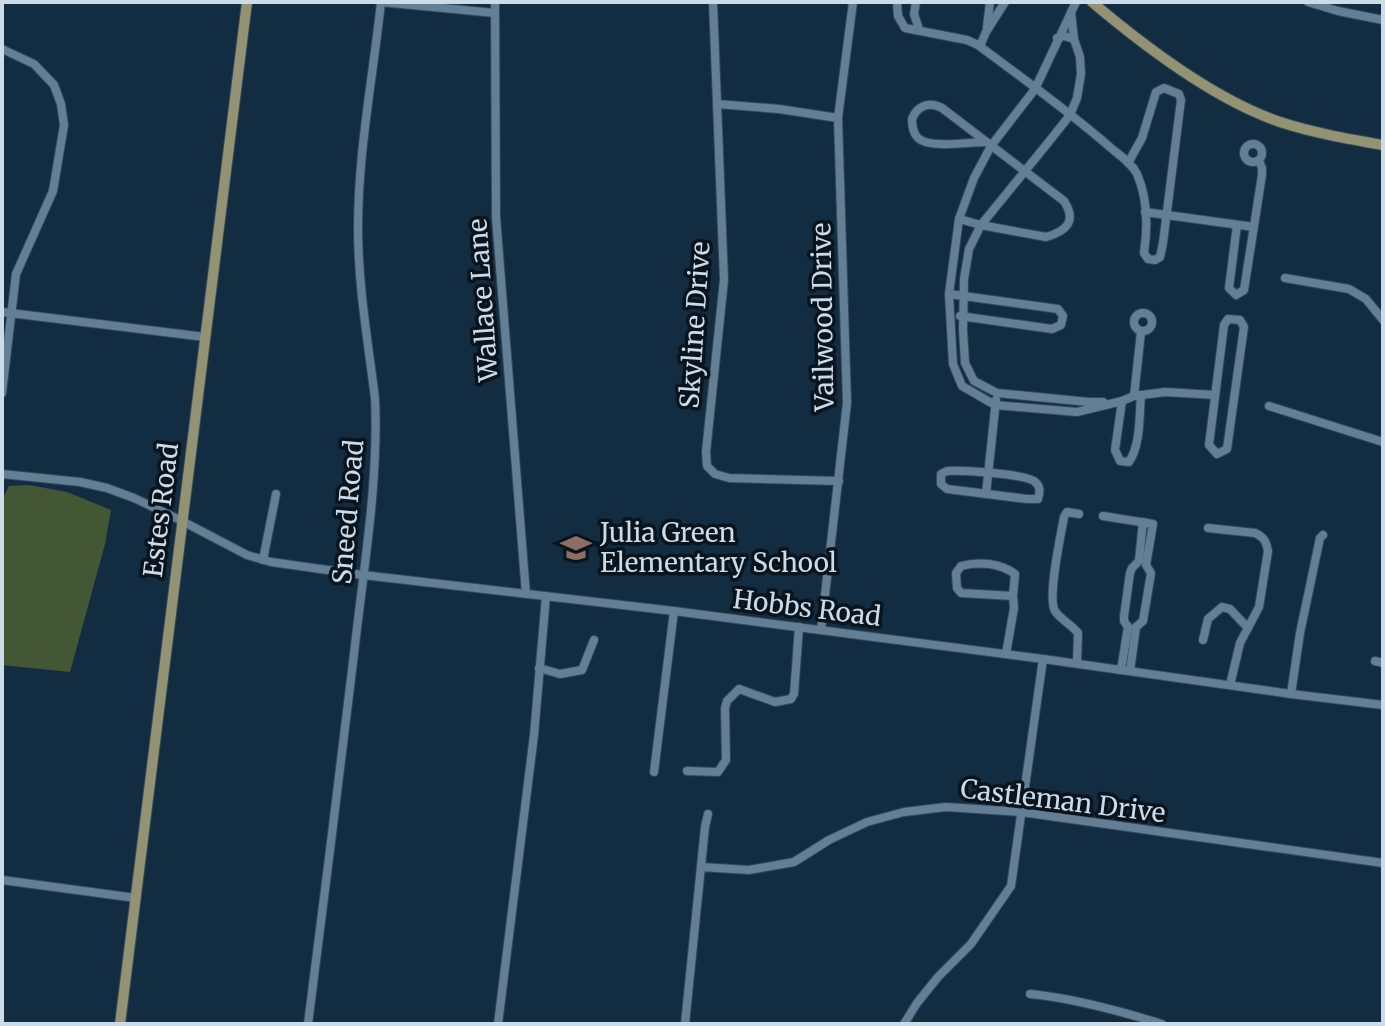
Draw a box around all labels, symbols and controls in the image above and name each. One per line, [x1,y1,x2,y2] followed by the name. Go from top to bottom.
[460,217,505,384] street label: Wallace Lane
[804,222,841,413] street label: Vailwood Drive
[672,240,717,410] street label: Skyline Drive
[325,438,370,586] street label: Sneed Road
[136,441,185,579] street label: Estes Road
[599,516,837,579] place label: Julia Green Elementary School
[559,531,593,565] school or university icon: Julia Green Elementary School
[731,582,883,633] street label: Hobbs Road
[959,772,1167,829] street label: Castleman Drive

